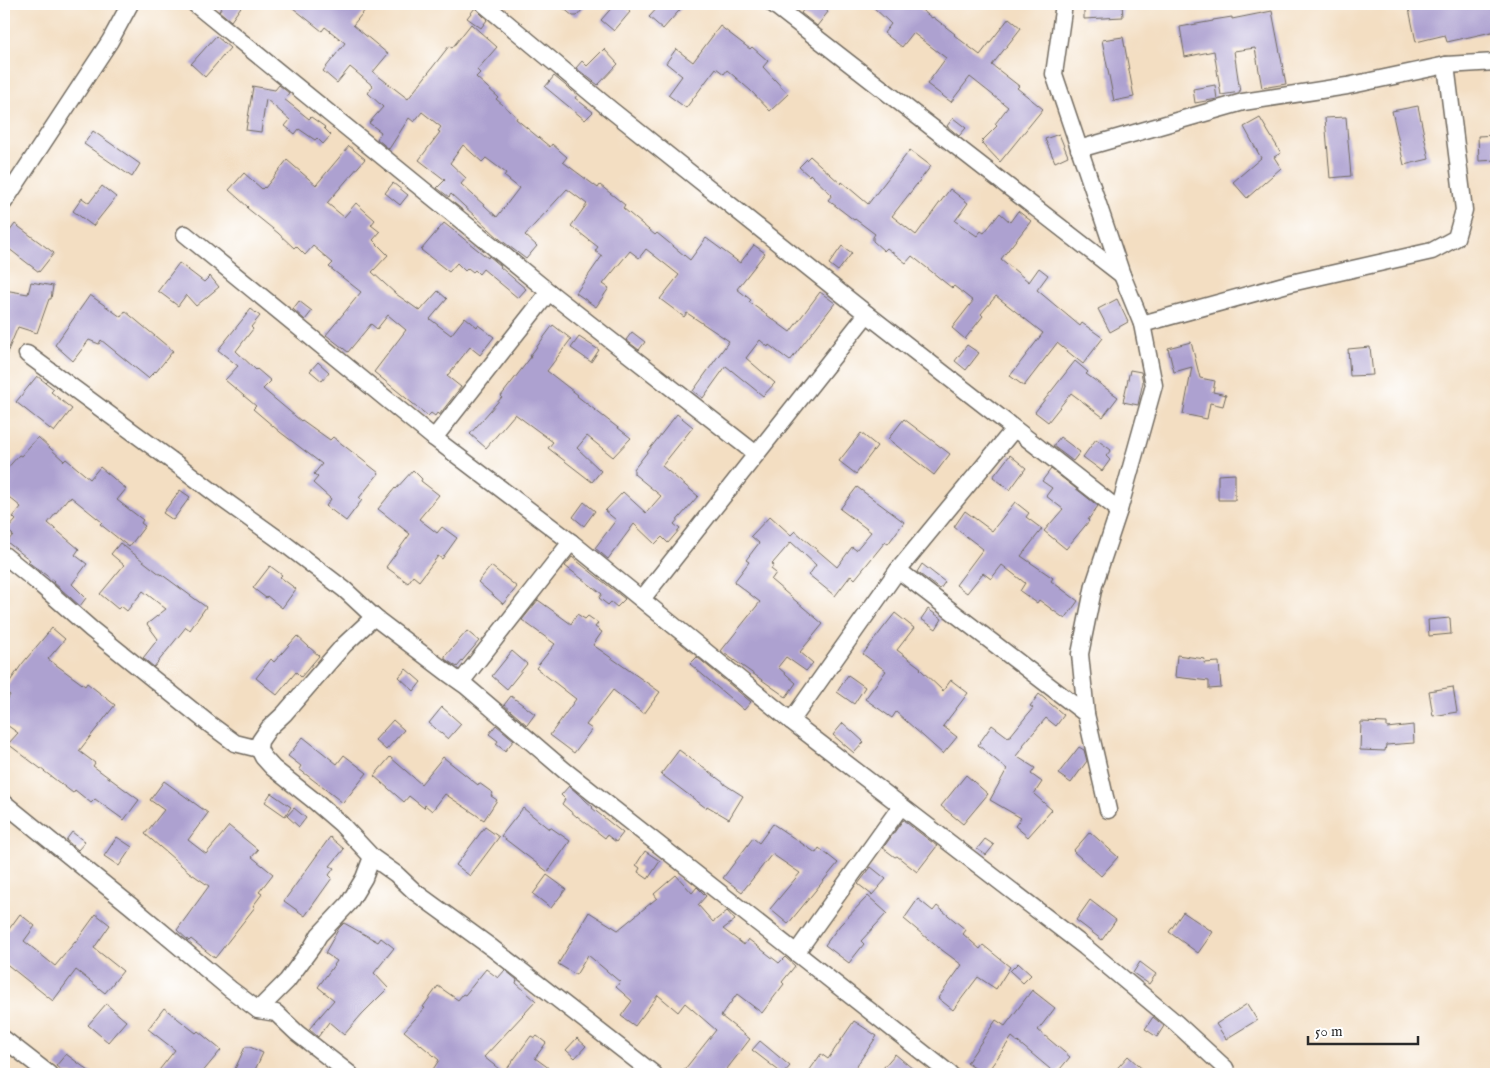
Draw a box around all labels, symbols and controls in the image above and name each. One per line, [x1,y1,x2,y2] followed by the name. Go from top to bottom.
[1308,1013,1418,1045] scale bar
[1315,1022,1343,1041] text: 50 m

